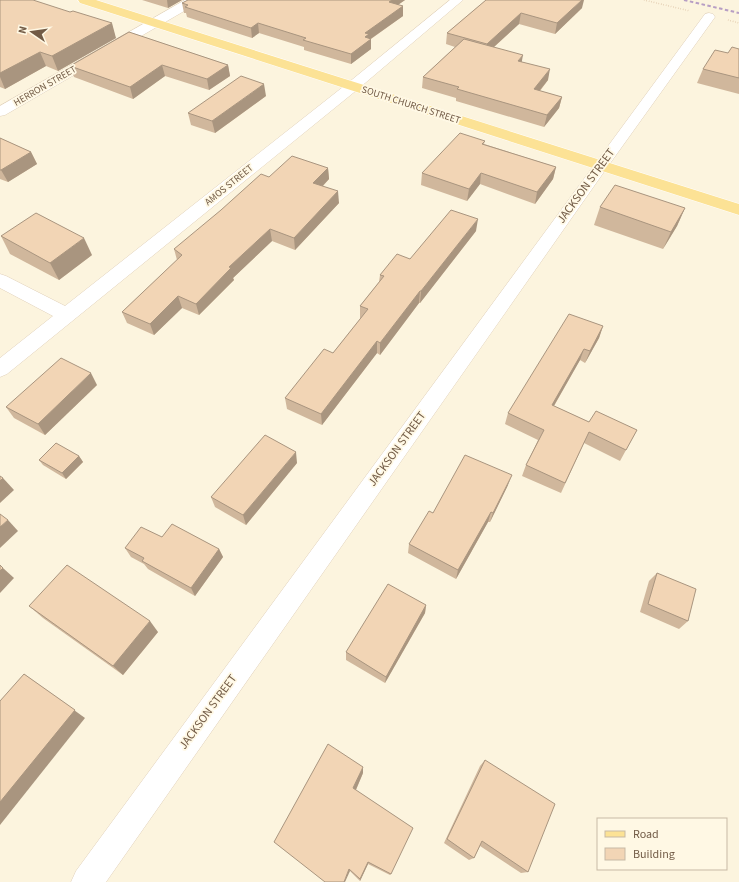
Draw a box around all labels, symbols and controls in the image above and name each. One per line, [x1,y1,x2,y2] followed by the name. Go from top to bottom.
[12,12,52,52] north arrow
[15,25,31,35] text: N
[11,62,80,110] street label: HERRON STREET
[360,82,463,128] street label: SOUTH CHURCH STREET
[553,145,619,227] street label: JACKSON STREET
[202,161,257,209] street label: AMOS STREET
[364,408,430,490] street label: JACKSON STREET
[175,671,241,753] street label: JACKSON STREET
[597,818,727,870] legend
[633,826,659,843] text: Road
[633,846,675,863] text: Building

